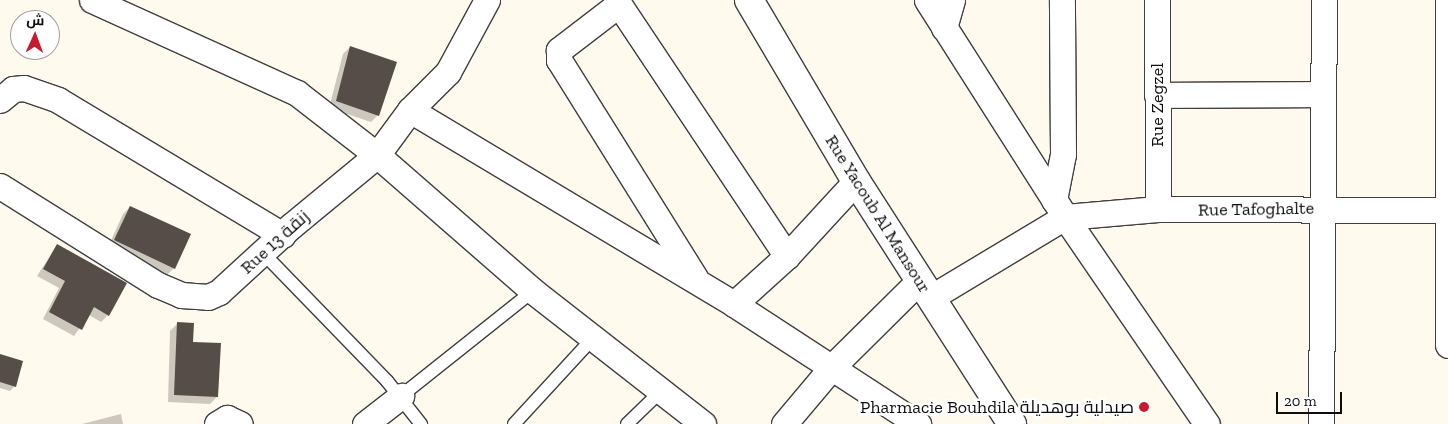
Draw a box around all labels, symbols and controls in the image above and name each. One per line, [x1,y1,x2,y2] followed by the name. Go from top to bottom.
[10,10,60,60] north arrow
[26,12,45,29] text: ش
[1146,63,1168,147] street label: Rue Zegzel
[820,130,936,298] street label: Rue Yacoub Al Mansour
[1198,197,1314,221] street label: Rue Tafoghalte
[236,206,314,278] street label: Rue 13 زنقة
[1278,382,1344,414] scale bar
[1284,392,1317,410] text: 20 m
[860,396,1134,418] place label: Pharmacie Bouhdila صيدلية بوهديلة
[1138,401,1150,413] marker: Pharmacie Bouhdila صيدلية بوهديلة

